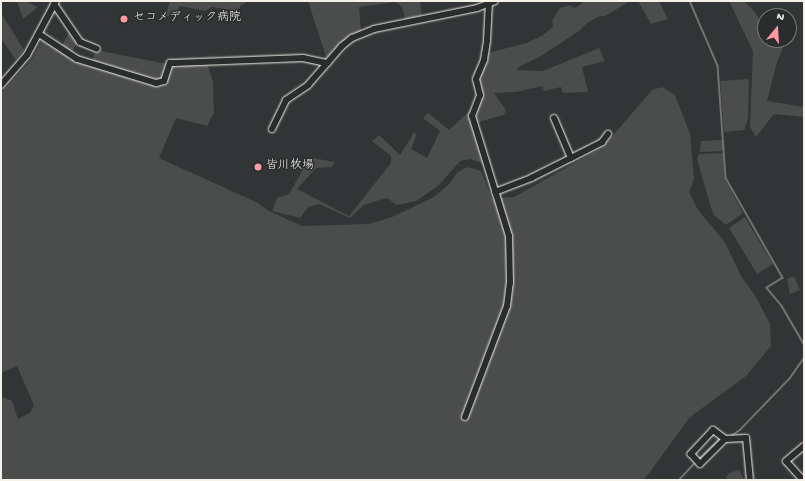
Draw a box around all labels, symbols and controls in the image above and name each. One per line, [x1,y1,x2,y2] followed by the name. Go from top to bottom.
[757,8,797,48] north arrow
[775,11,786,24] text: N
[133,12,241,26] place label: セコメディック病院
[118,13,130,25] marker: セコメディック病院
[266,160,314,174] place label: 皆川牧場
[253,162,263,172] marker: 皆川牧場

